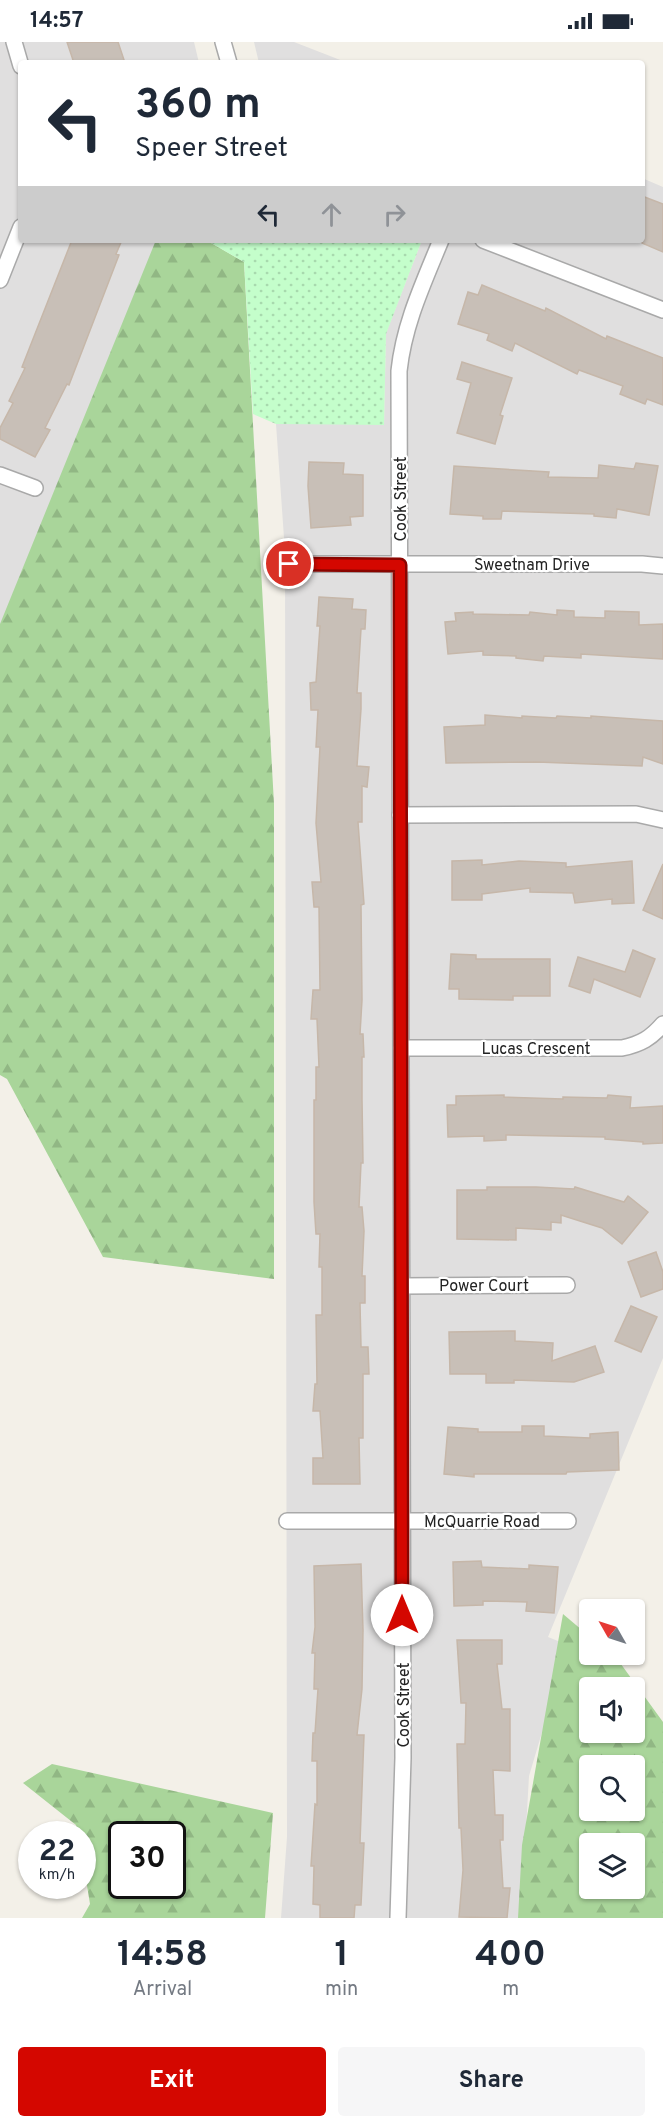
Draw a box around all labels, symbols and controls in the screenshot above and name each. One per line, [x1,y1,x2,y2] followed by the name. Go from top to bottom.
[30,8,84,35] text: 14:57
[135,80,261,133] text: 360 m
[36,84,114,162] icon: left
[135,132,288,166] text: Speer Street
[252,198,285,231] icon: left
[315,198,348,231] icon: ahead
[378,198,411,231] icon: right
[392,457,412,541] street label: Cook Street
[263,538,314,589] pin
[272,547,305,580] icon: arrive
[474,556,590,576] street label: Sweetnam Drive
[481,1040,591,1060] street label: Lucas Crescent
[439,1277,529,1297] street label: Power Court
[424,1513,540,1533] street label: McQuarrie Road
[370,1583,434,1647] position arrow
[579,1599,645,1665] north arrow
[579,1599,645,1899] map controls
[395,1663,415,1747] street label: Cook Street
[579,1677,645,1743] button: sound
[579,1755,645,1821] button: search
[108,1821,186,1899] speed limit sign: 30
[579,1833,645,1899] button: layers
[39,1834,75,1871] text: 22
[39,1866,75,1885] text: km/h
[117,1933,208,1979] text: 14:58
[334,1933,349,1979] text: 1
[475,1933,546,1979] text: 400
[133,1977,192,2003] text: Arrival
[325,1977,358,2003] text: min
[502,1977,519,2003] text: m
[18,2047,326,2116] button: Exit
[338,2047,645,2116] button: Share

